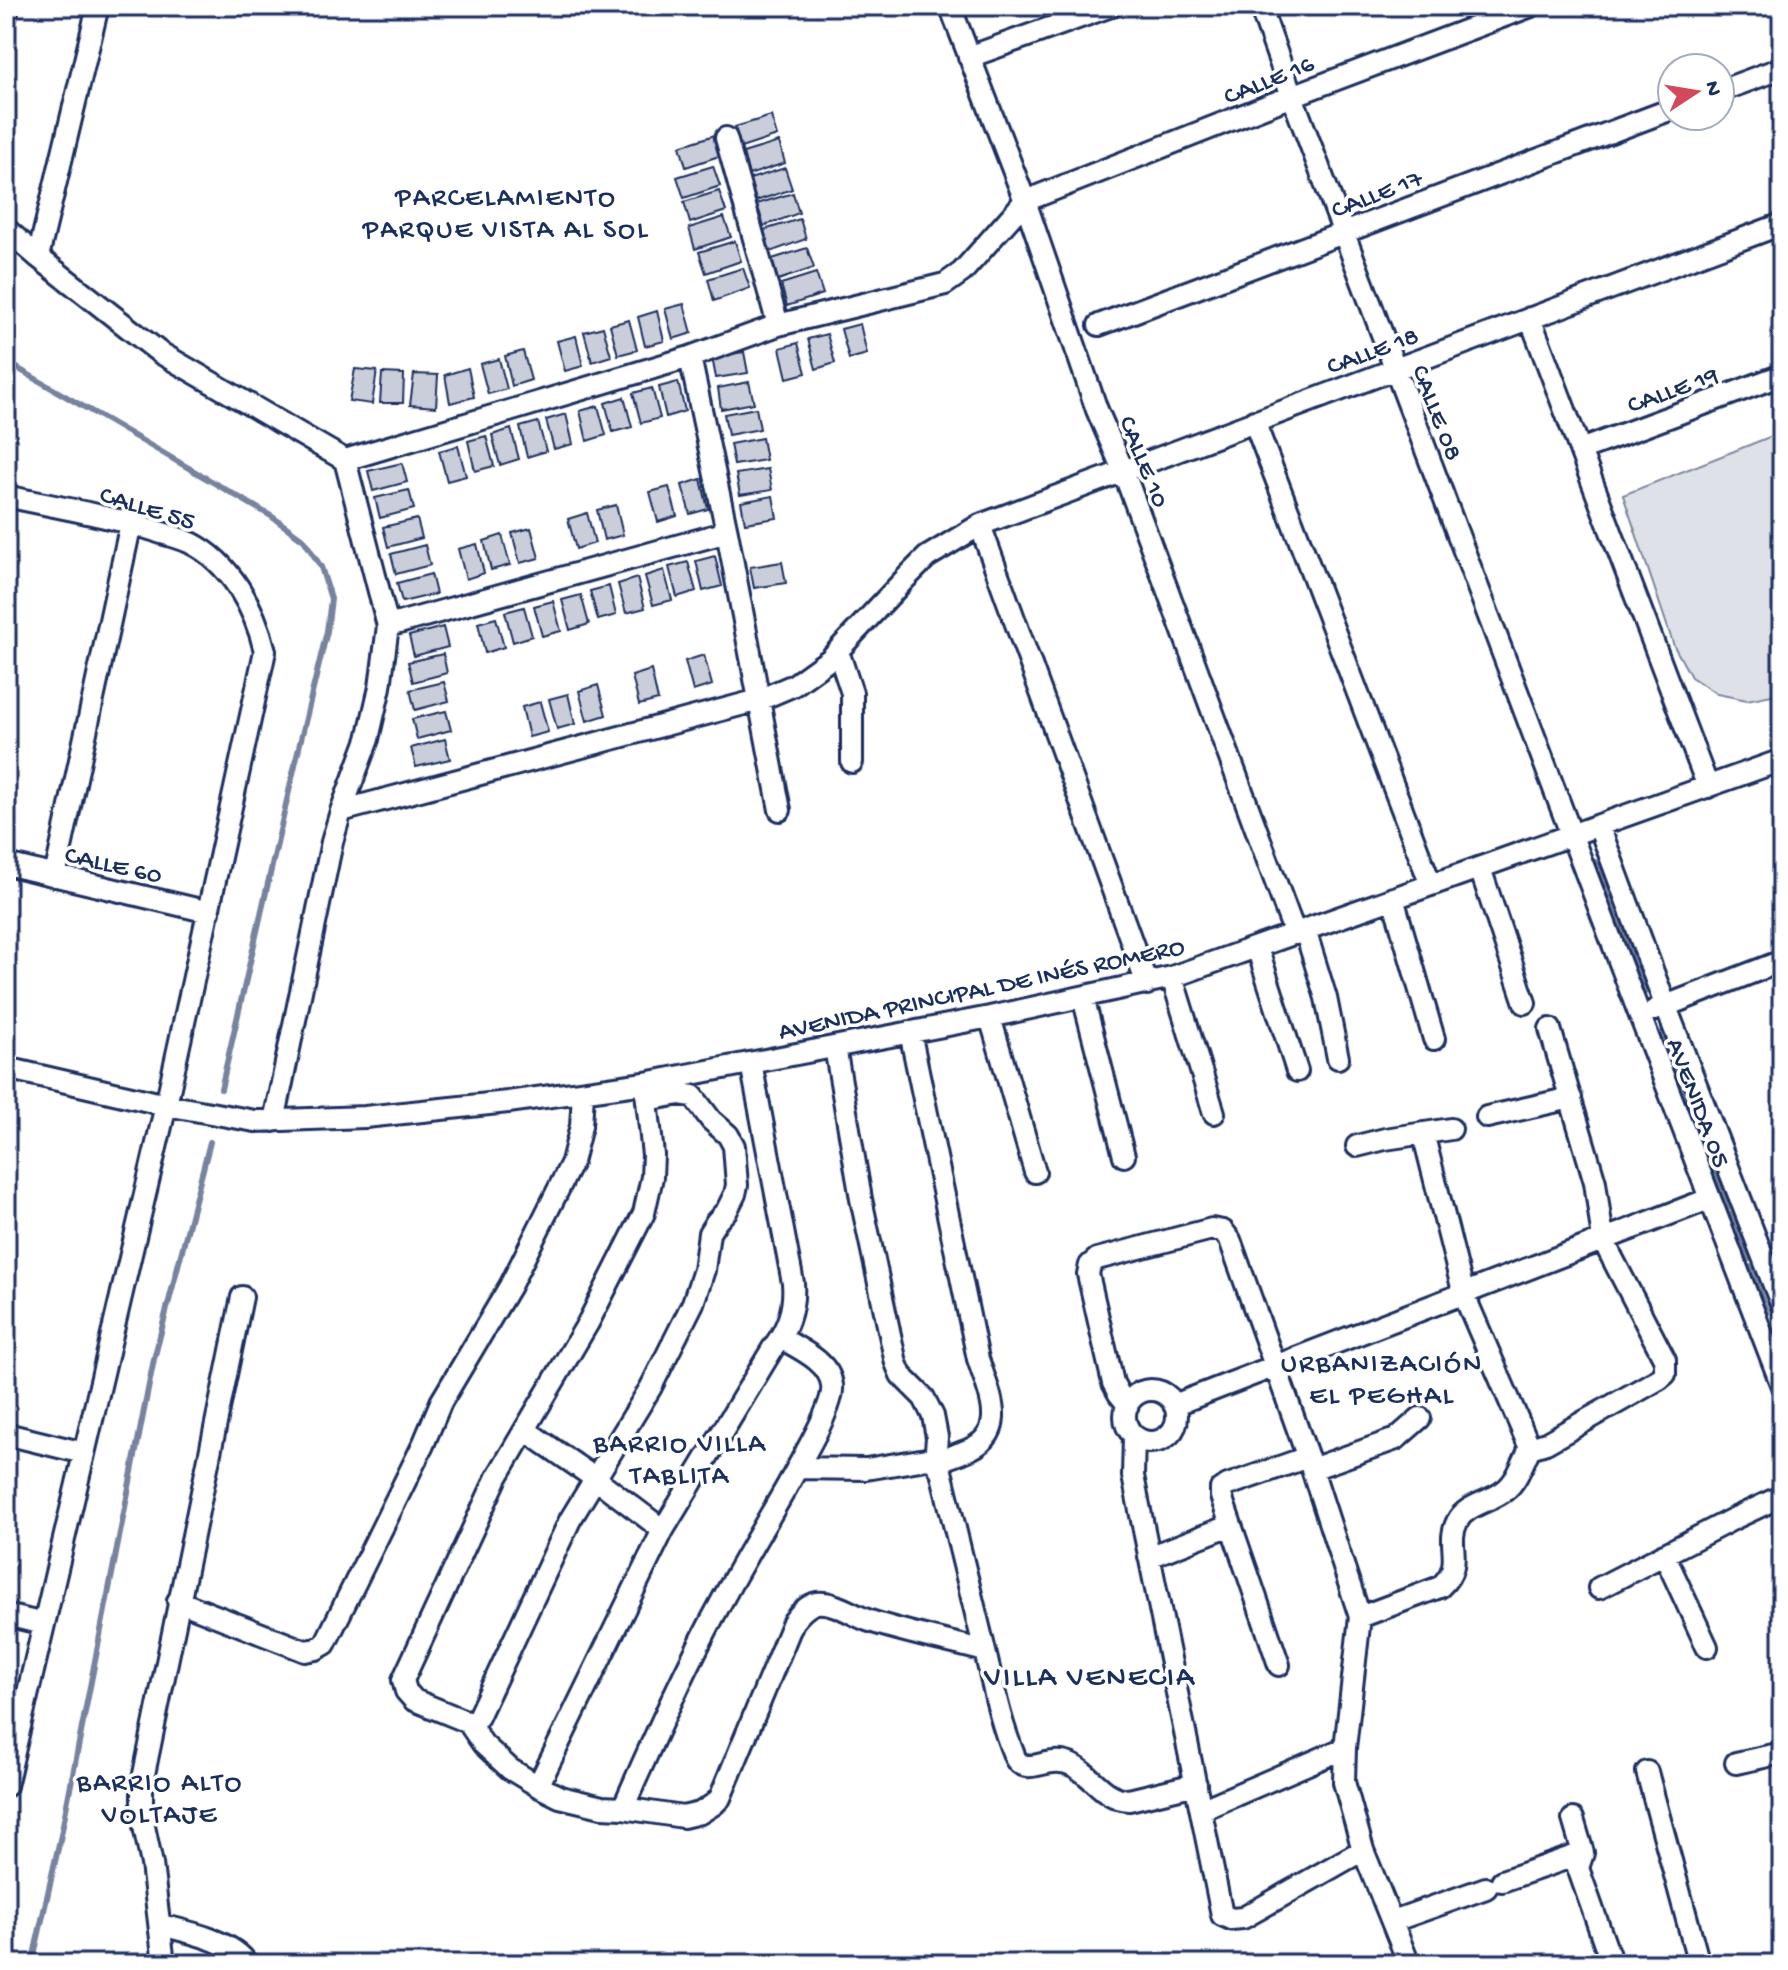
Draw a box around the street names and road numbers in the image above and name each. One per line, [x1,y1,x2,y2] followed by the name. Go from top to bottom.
[1220,50,1320,114] street label: CALLE 16
[1328,164,1429,228] street label: CALLE 17
[1323,322,1424,384] street label: CALLE 18
[1402,361,1467,466] street label: CALLE 08
[1624,362,1723,423] street label: CALLE 19
[1109,412,1174,513] street label: CALLE 10
[95,481,198,539] street label: CALLE 55
[61,841,165,894] street label: CALLE 60
[776,933,1188,1050] street label: AVENIDA PRINCIPAL DE INÉS ROMERO
[1657,1035,1735,1173] street label: AVENIDA 05

